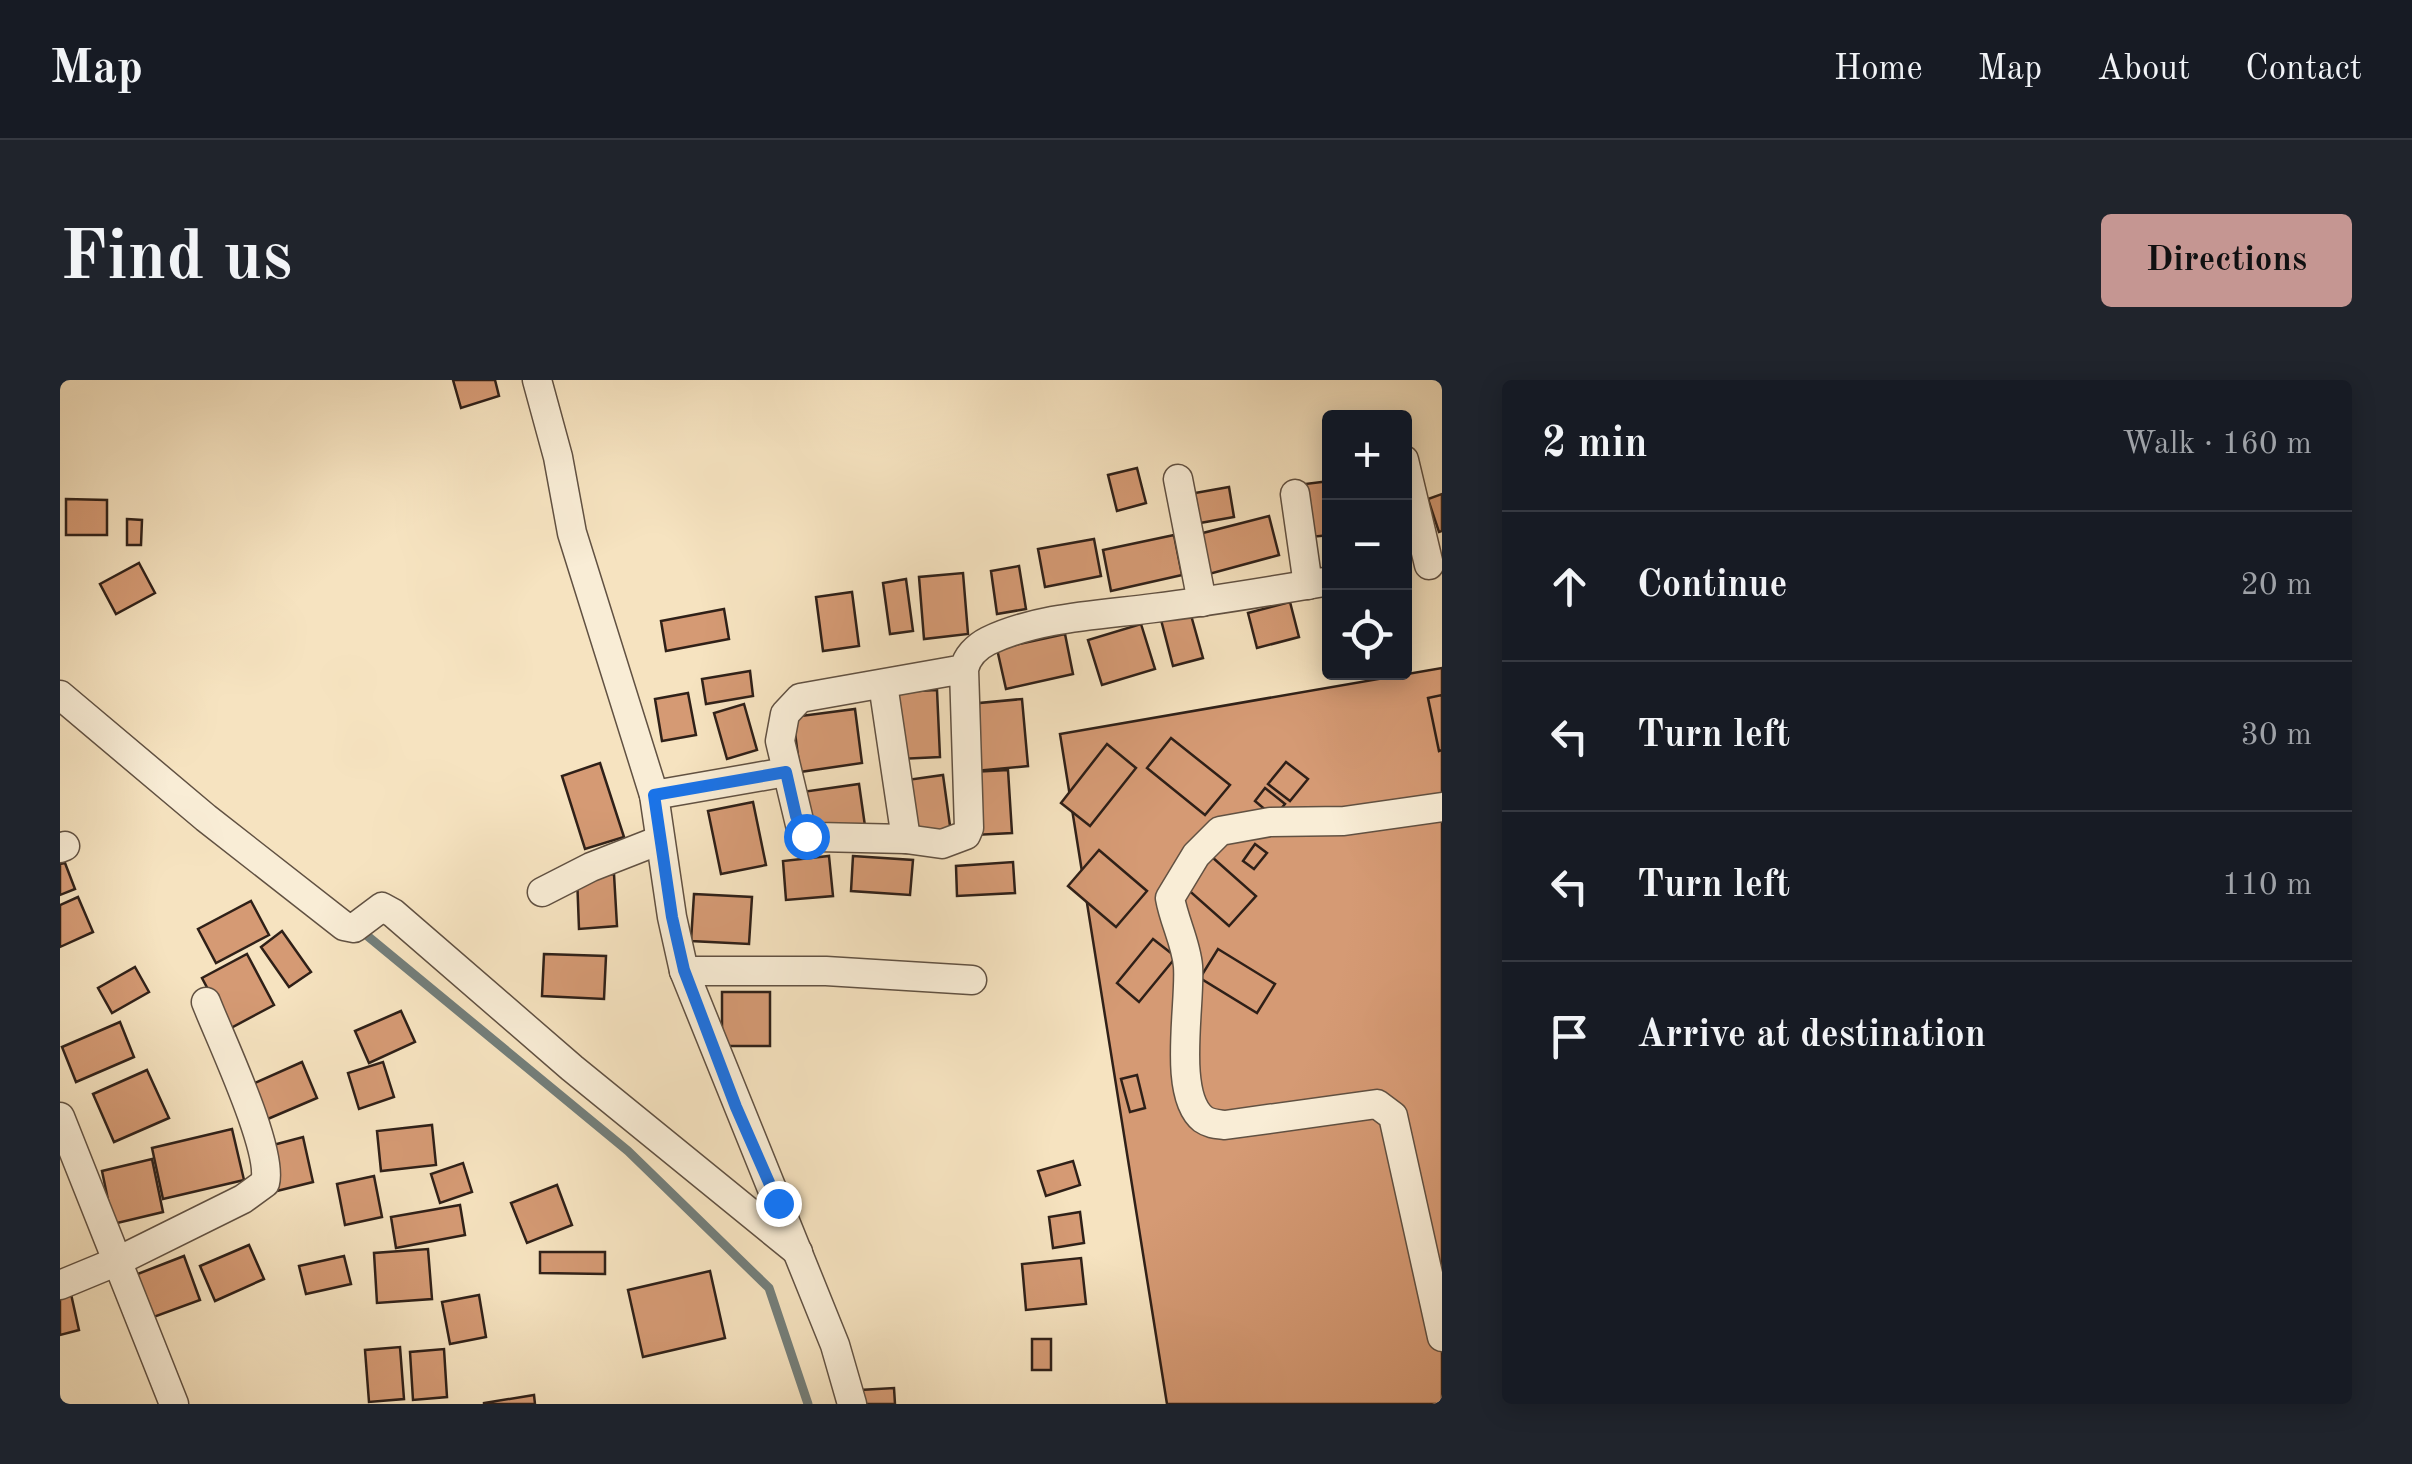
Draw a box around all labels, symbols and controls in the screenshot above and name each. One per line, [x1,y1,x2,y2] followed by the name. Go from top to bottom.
[50,45,143,93] text: Map
[1834,52,1923,87] text: Home
[1978,52,2042,87] text: Map
[2097,52,2190,87] text: About
[2245,52,2362,87] text: Contact
[2101,214,2352,307] button: Directions
[60,225,292,295] text: Find us
[1322,410,1412,680] map controls
[1322,410,1412,500] button: +
[1542,424,1648,466] text: 2 min
[2122,429,2312,461] text: Walk · 160 m
[1322,500,1412,590] button: −
[1542,559,1597,614] icon: ahead
[1637,567,1787,605] text: Continue
[2241,570,2312,602] text: 20 m
[1322,590,1412,680] button: locate
[1542,709,1597,764] icon: left
[1637,717,1790,755] text: Turn left
[2241,720,2312,752] text: 30 m
[784,814,830,860] route start
[1542,859,1597,914] icon: left
[1637,867,1790,905] text: Turn left
[2222,870,2312,902] text: 110 m
[1542,1009,1597,1064] icon: arrive
[1637,1017,1986,1055] text: Arrive at destination
[756,1181,802,1227] route end

